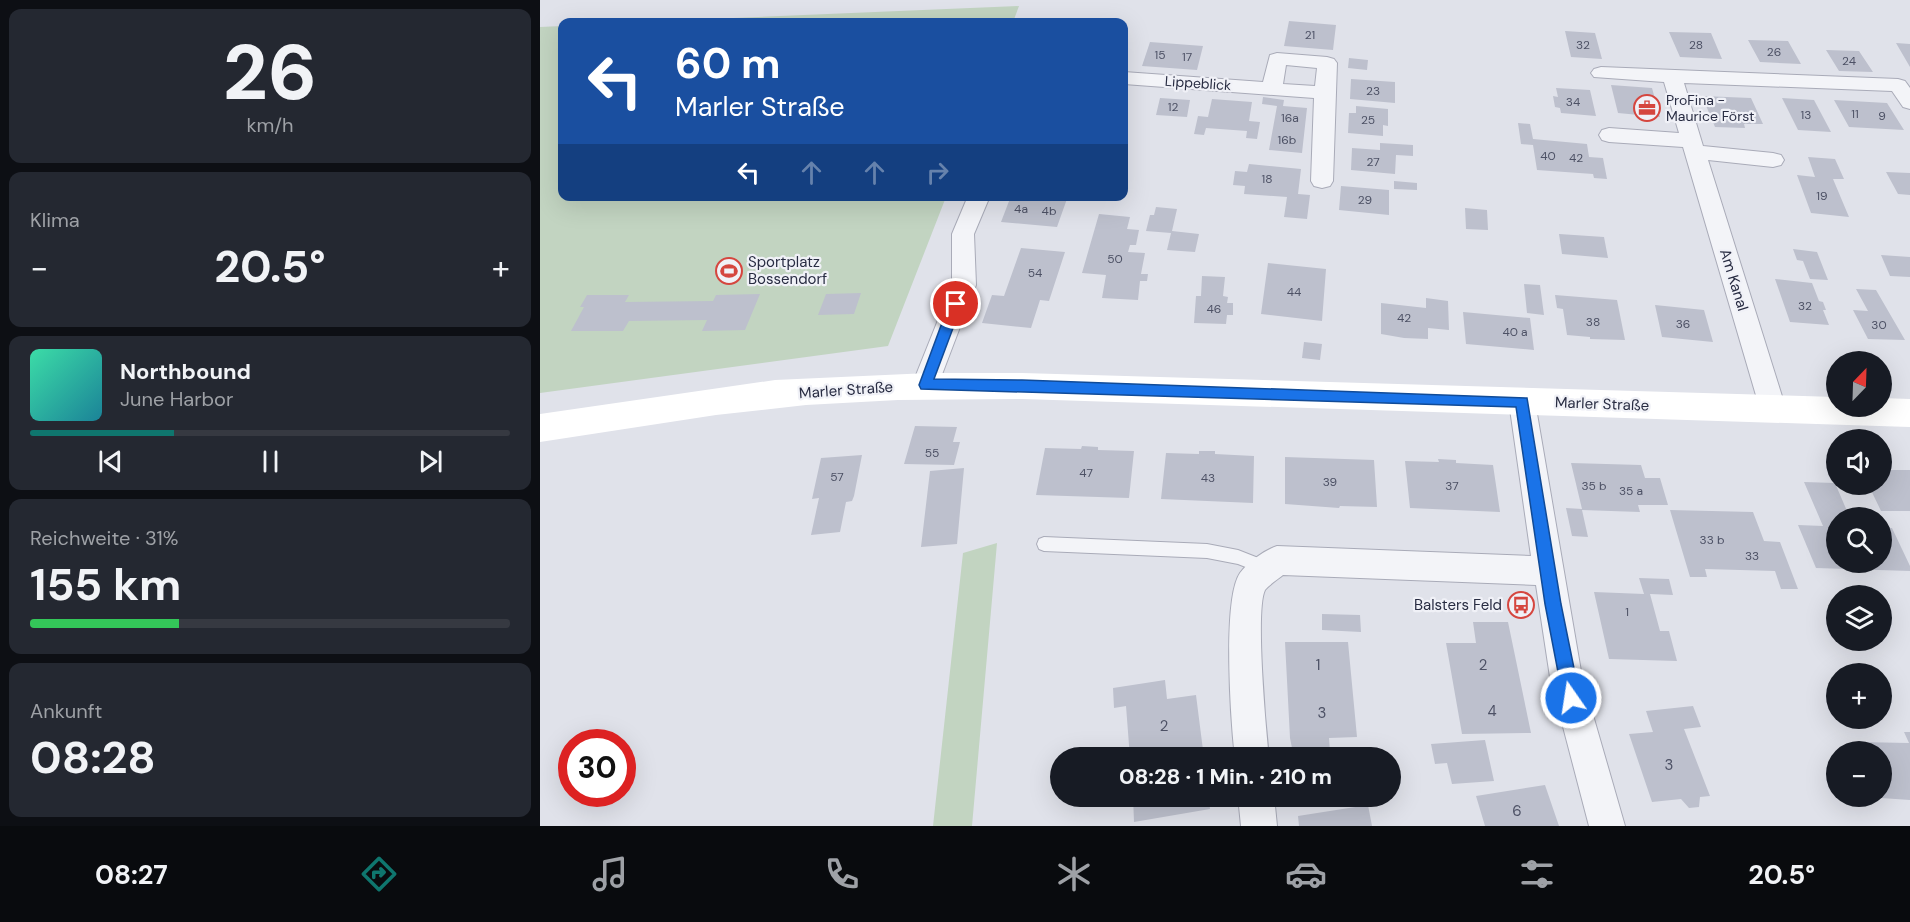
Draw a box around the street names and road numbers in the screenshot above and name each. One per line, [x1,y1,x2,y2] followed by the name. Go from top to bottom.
[1164,72,1232,94] street label: Lippeblick
[1715,246,1753,314] street label: Am Kanal
[798,377,894,403] street label: Marler Straße
[1555,392,1649,416] street label: Marler Straße

